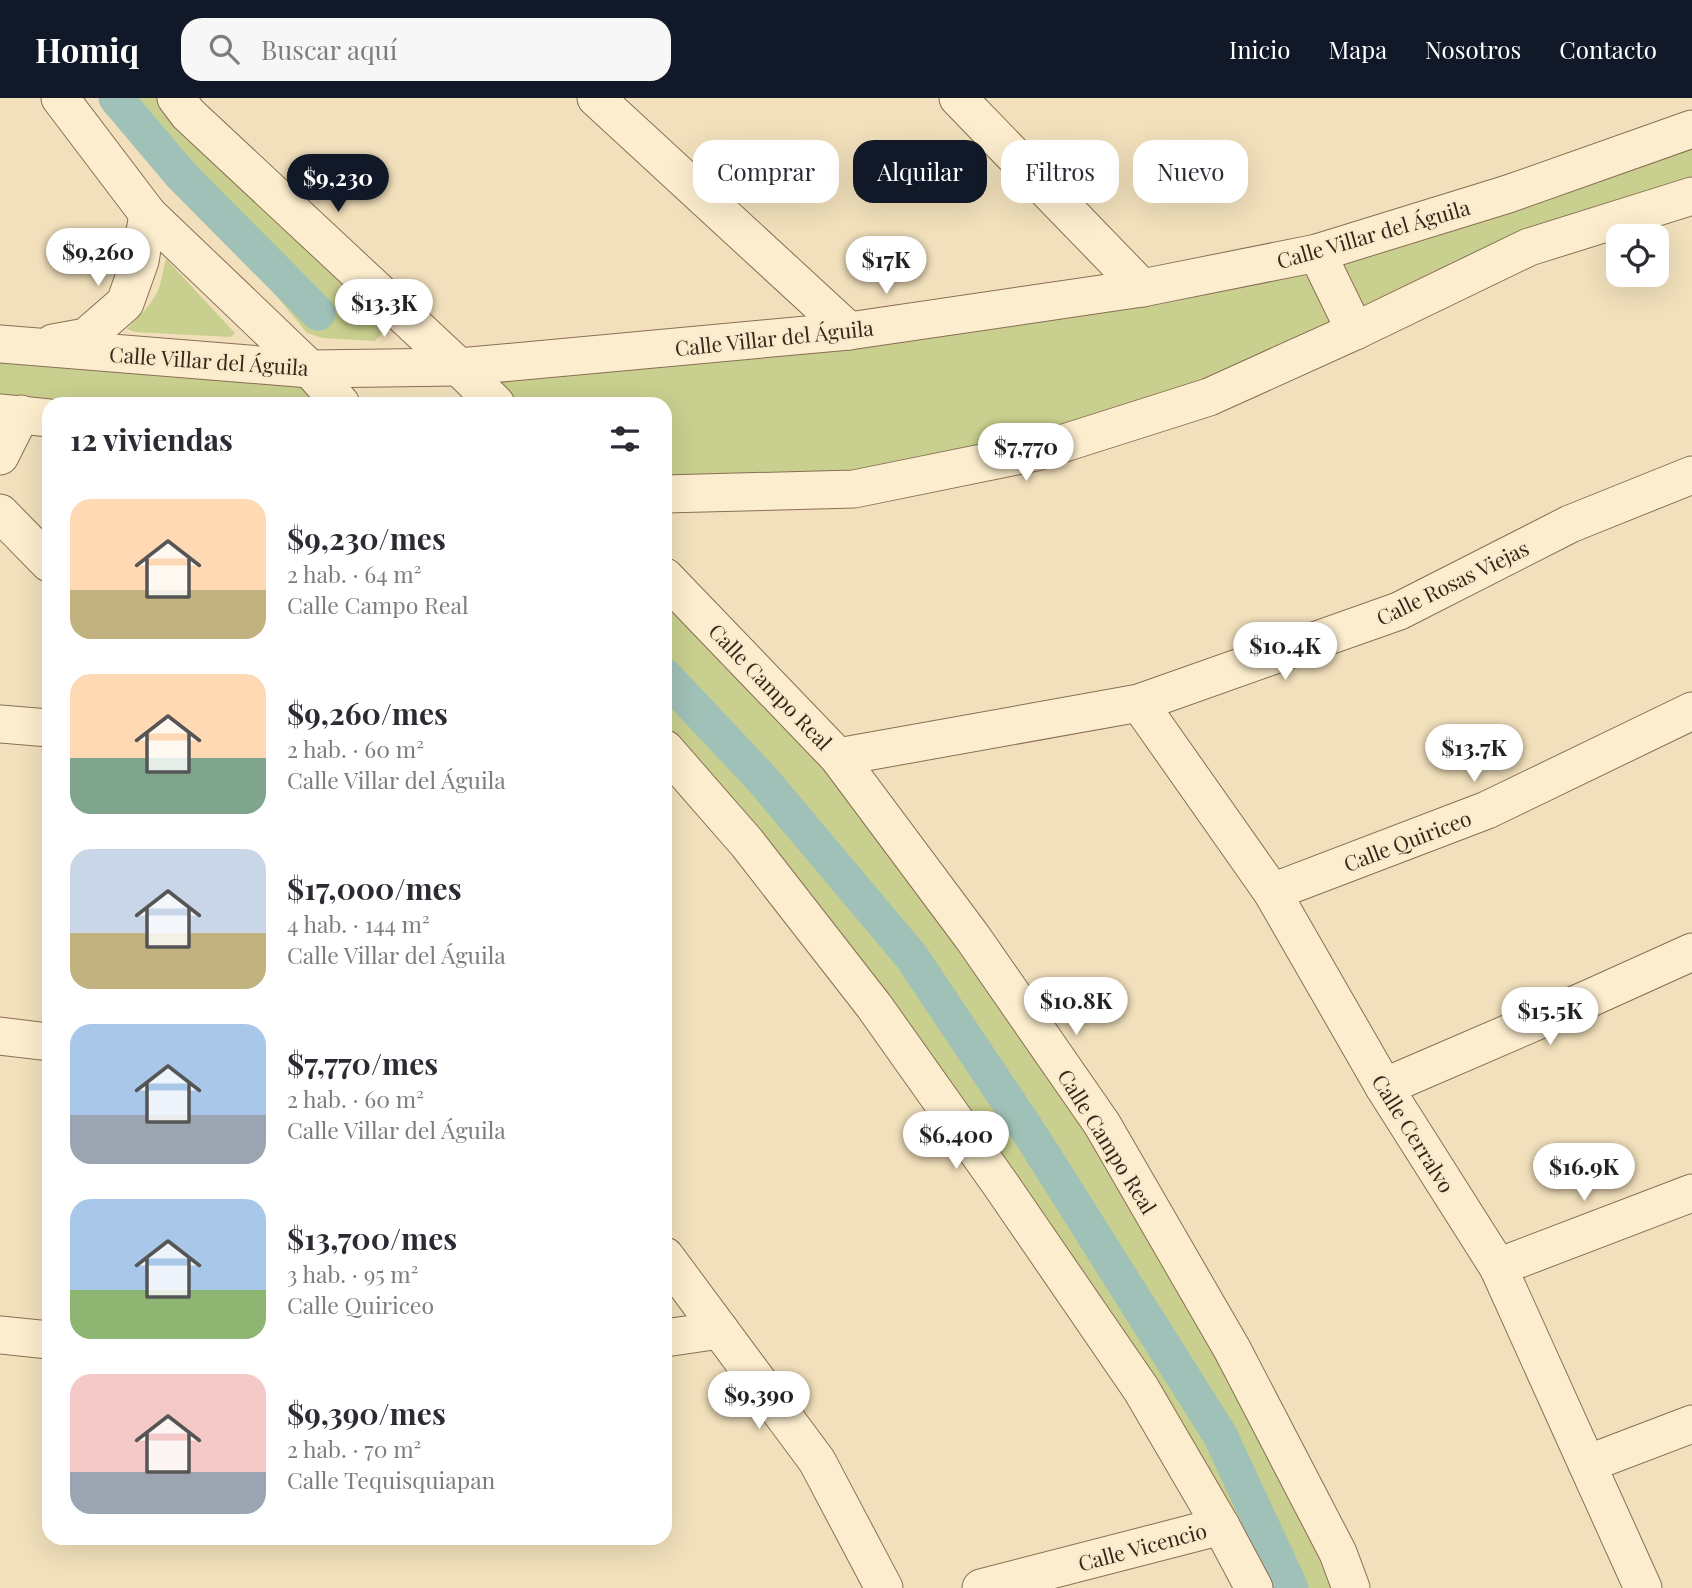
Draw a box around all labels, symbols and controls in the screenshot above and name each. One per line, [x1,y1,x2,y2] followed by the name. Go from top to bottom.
[181,18,671,81] search box
[35,27,139,71] text: Homiq
[205,30,243,68] icon: search
[261,32,397,67] text: Buscar aquí
[1229,33,1290,65] text: Inicio
[1328,33,1387,65] text: Mapa
[1425,33,1521,65] text: Nosotros
[1559,33,1657,65] text: Contacto
[693,140,839,203] chip: Comprar
[853,140,987,203] chip: Alquilar
[1001,140,1119,203] chip: Filtros
[1133,140,1248,203] chip: Nuevo
[281,155,395,214] pin: $9,230
[303,161,373,192] text: $9,230
[1273,192,1473,274] street label: Calle Villar del Águila
[1606,224,1669,287] map controls
[1606,224,1669,287] button: locate
[41,228,155,288] pin: $9,260
[62,235,134,266] text: $9,260
[845,236,927,296] pin: $17K
[862,243,910,274] text: $17K
[327,280,441,339] pin: $13.3K
[351,286,417,317] text: $13.3K
[673,313,875,361] street label: Calle Villar del Águila
[108,339,310,381] street label: Calle Villar del Águila
[70,419,233,459] text: 12 viviendas
[606,420,644,458] icon: filters
[969,424,1083,483] pin: $7,770
[994,430,1058,461] text: $7,770
[287,518,446,558] text: $9,230/mes
[126,527,210,611] icon: home
[1371,533,1533,631] street label: Calle Rosas Viejas
[287,558,421,589] text: 2 hab. · 64 m²
[287,589,469,620] text: Calle Campo Real
[703,617,839,755] street label: Calle Campo Real
[1228,622,1342,682] pin: $10.4K
[1249,629,1321,660] text: $10.4K
[287,693,448,733] text: $9,260/mes
[126,702,210,786] icon: home
[1417,724,1531,784] pin: $13.7K
[1441,731,1507,762] text: $13.7K
[287,733,424,764] text: 2 hab. · 60 m²
[287,764,506,795] text: Calle Villar del Águila
[1339,803,1475,877] street label: Calle Quiriceo
[287,868,462,908] text: $17,000/mes
[126,877,210,961] icon: home
[287,908,430,939] text: 4 hab. · 144 m²
[287,939,506,970] text: Calle Villar del Águila
[1019,978,1133,1037] pin: $10.8K
[1040,984,1112,1015] text: $10.8K
[1493,988,1607,1047] pin: $15.5K
[1517,994,1583,1025] text: $15.5K
[287,1043,438,1083] text: $7,770/mes
[126,1052,210,1136] icon: home
[1052,1063,1164,1219] street label: Calle Campo Real
[1367,1069,1461,1197] street label: Calle Cerralvo
[287,1083,424,1114] text: 2 hab. · 60 m²
[899,1112,1013,1171] pin: $6,400
[287,1114,506,1145] text: Calle Villar del Águila
[919,1118,993,1149] text: $6,400
[1527,1144,1641,1203] pin: $16.9K
[1549,1150,1619,1181] text: $16.9K
[287,1218,457,1258] text: $13,700/mes
[126,1227,210,1311] icon: home
[287,1258,419,1289] text: 3 hab. · 95 m²
[287,1289,434,1320] text: Calle Quiriceo
[702,1372,816,1431] pin: $9,390
[724,1378,794,1409] text: $9,390
[287,1393,446,1433] text: $9,390/mes
[126,1402,210,1486] icon: home
[287,1433,421,1464] text: 2 hab. · 70 m²
[287,1464,495,1495] text: Calle Tequisquiapan
[1075,1515,1209,1577] street label: Calle Vicencio

